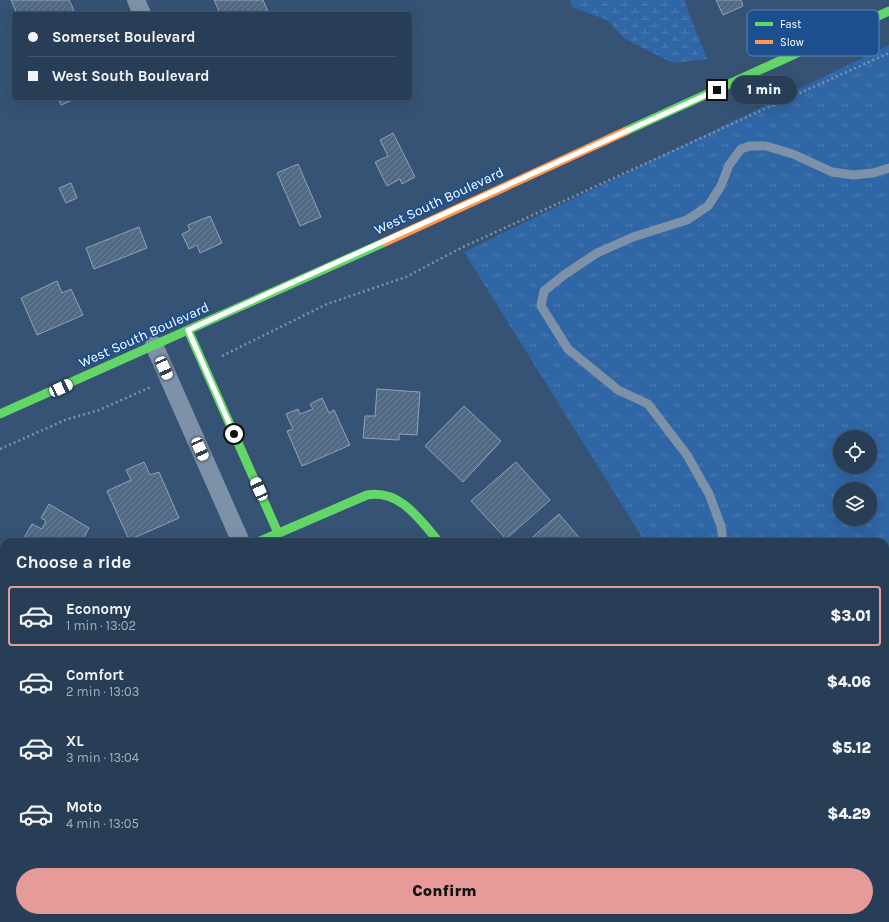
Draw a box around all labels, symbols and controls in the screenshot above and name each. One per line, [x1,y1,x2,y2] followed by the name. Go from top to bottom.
[747,10,879,56] legend
[780,18,801,31] text: Fast
[52,28,196,46] text: Somerset Boulevard
[780,36,804,49] text: Slow
[52,67,209,85] text: West South Boulevard
[731,76,797,104] callout: 1 min
[708,81,726,99] route end
[747,82,781,97] text: 1 min
[372,164,506,238] street label: West South Boulevard
[76,299,212,371] street label: West South Boulevard
[154,355,174,381] car
[48,377,74,399] car
[225,425,243,443] route start
[833,430,877,526] map controls
[833,430,877,474] button: locate
[190,436,210,462] car
[249,476,269,502] car
[833,482,877,526] button: layers
[16,551,131,573] text: Choose a ride
[18,598,54,634] icon: car
[66,600,131,618] text: Economy
[830,607,871,625] text: $3.01
[66,618,136,633] text: 1 min · 13:02
[18,664,54,700] icon: car
[66,666,124,684] text: Comfort
[827,673,871,691] text: $4.06
[66,684,139,699] text: 2 min · 13:03
[18,730,54,766] icon: car
[66,732,84,750] text: XL
[832,739,871,757] text: $5.12
[66,750,139,765] text: 3 min · 13:04
[18,796,54,832] icon: car
[66,798,102,816] text: Moto
[827,805,871,823] text: $4.29
[66,816,139,831] text: 4 min · 13:05
[16,868,873,914] button: Confirm

